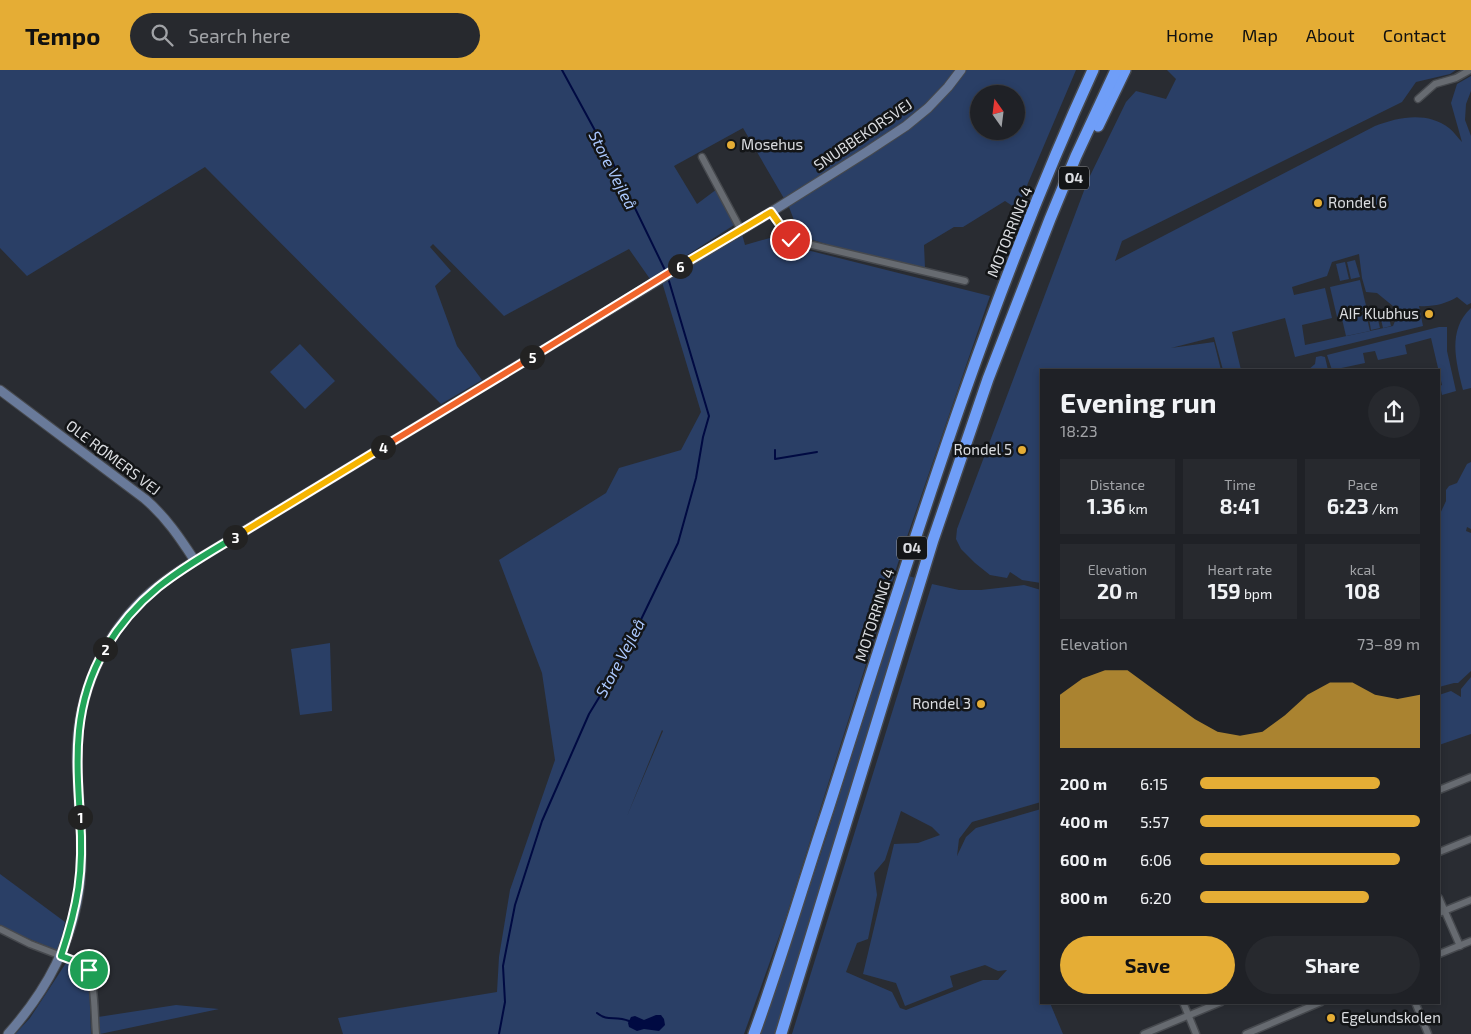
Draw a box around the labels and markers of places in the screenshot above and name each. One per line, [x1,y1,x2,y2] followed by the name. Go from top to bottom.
[741,135,803,153] place label: Mosehus
[725,139,737,151] marker: Mosehus
[1328,193,1387,211] place label: Rondel 6
[1312,197,1324,209] marker: Rondel 6
[770,219,812,261] pin
[668,254,692,278] pin: 6
[1339,304,1419,322] place label: AIF Klubhus
[1423,308,1435,320] marker: AIF Klubhus
[520,344,544,370] pin: 5
[370,434,396,460] pin: 4
[953,440,1012,458] place label: Rondel 5
[1016,444,1028,456] marker: Rondel 5
[222,524,248,550] pin: 3
[92,636,118,662] pin: 2
[912,694,971,712] place label: Rondel 3
[975,698,987,710] marker: Rondel 3
[68,804,92,830] pin: 1
[68,949,110,991] pin
[1341,1008,1441,1026] place label: Egelundskolen
[1325,1012,1337,1024] marker: Egelundskolen

